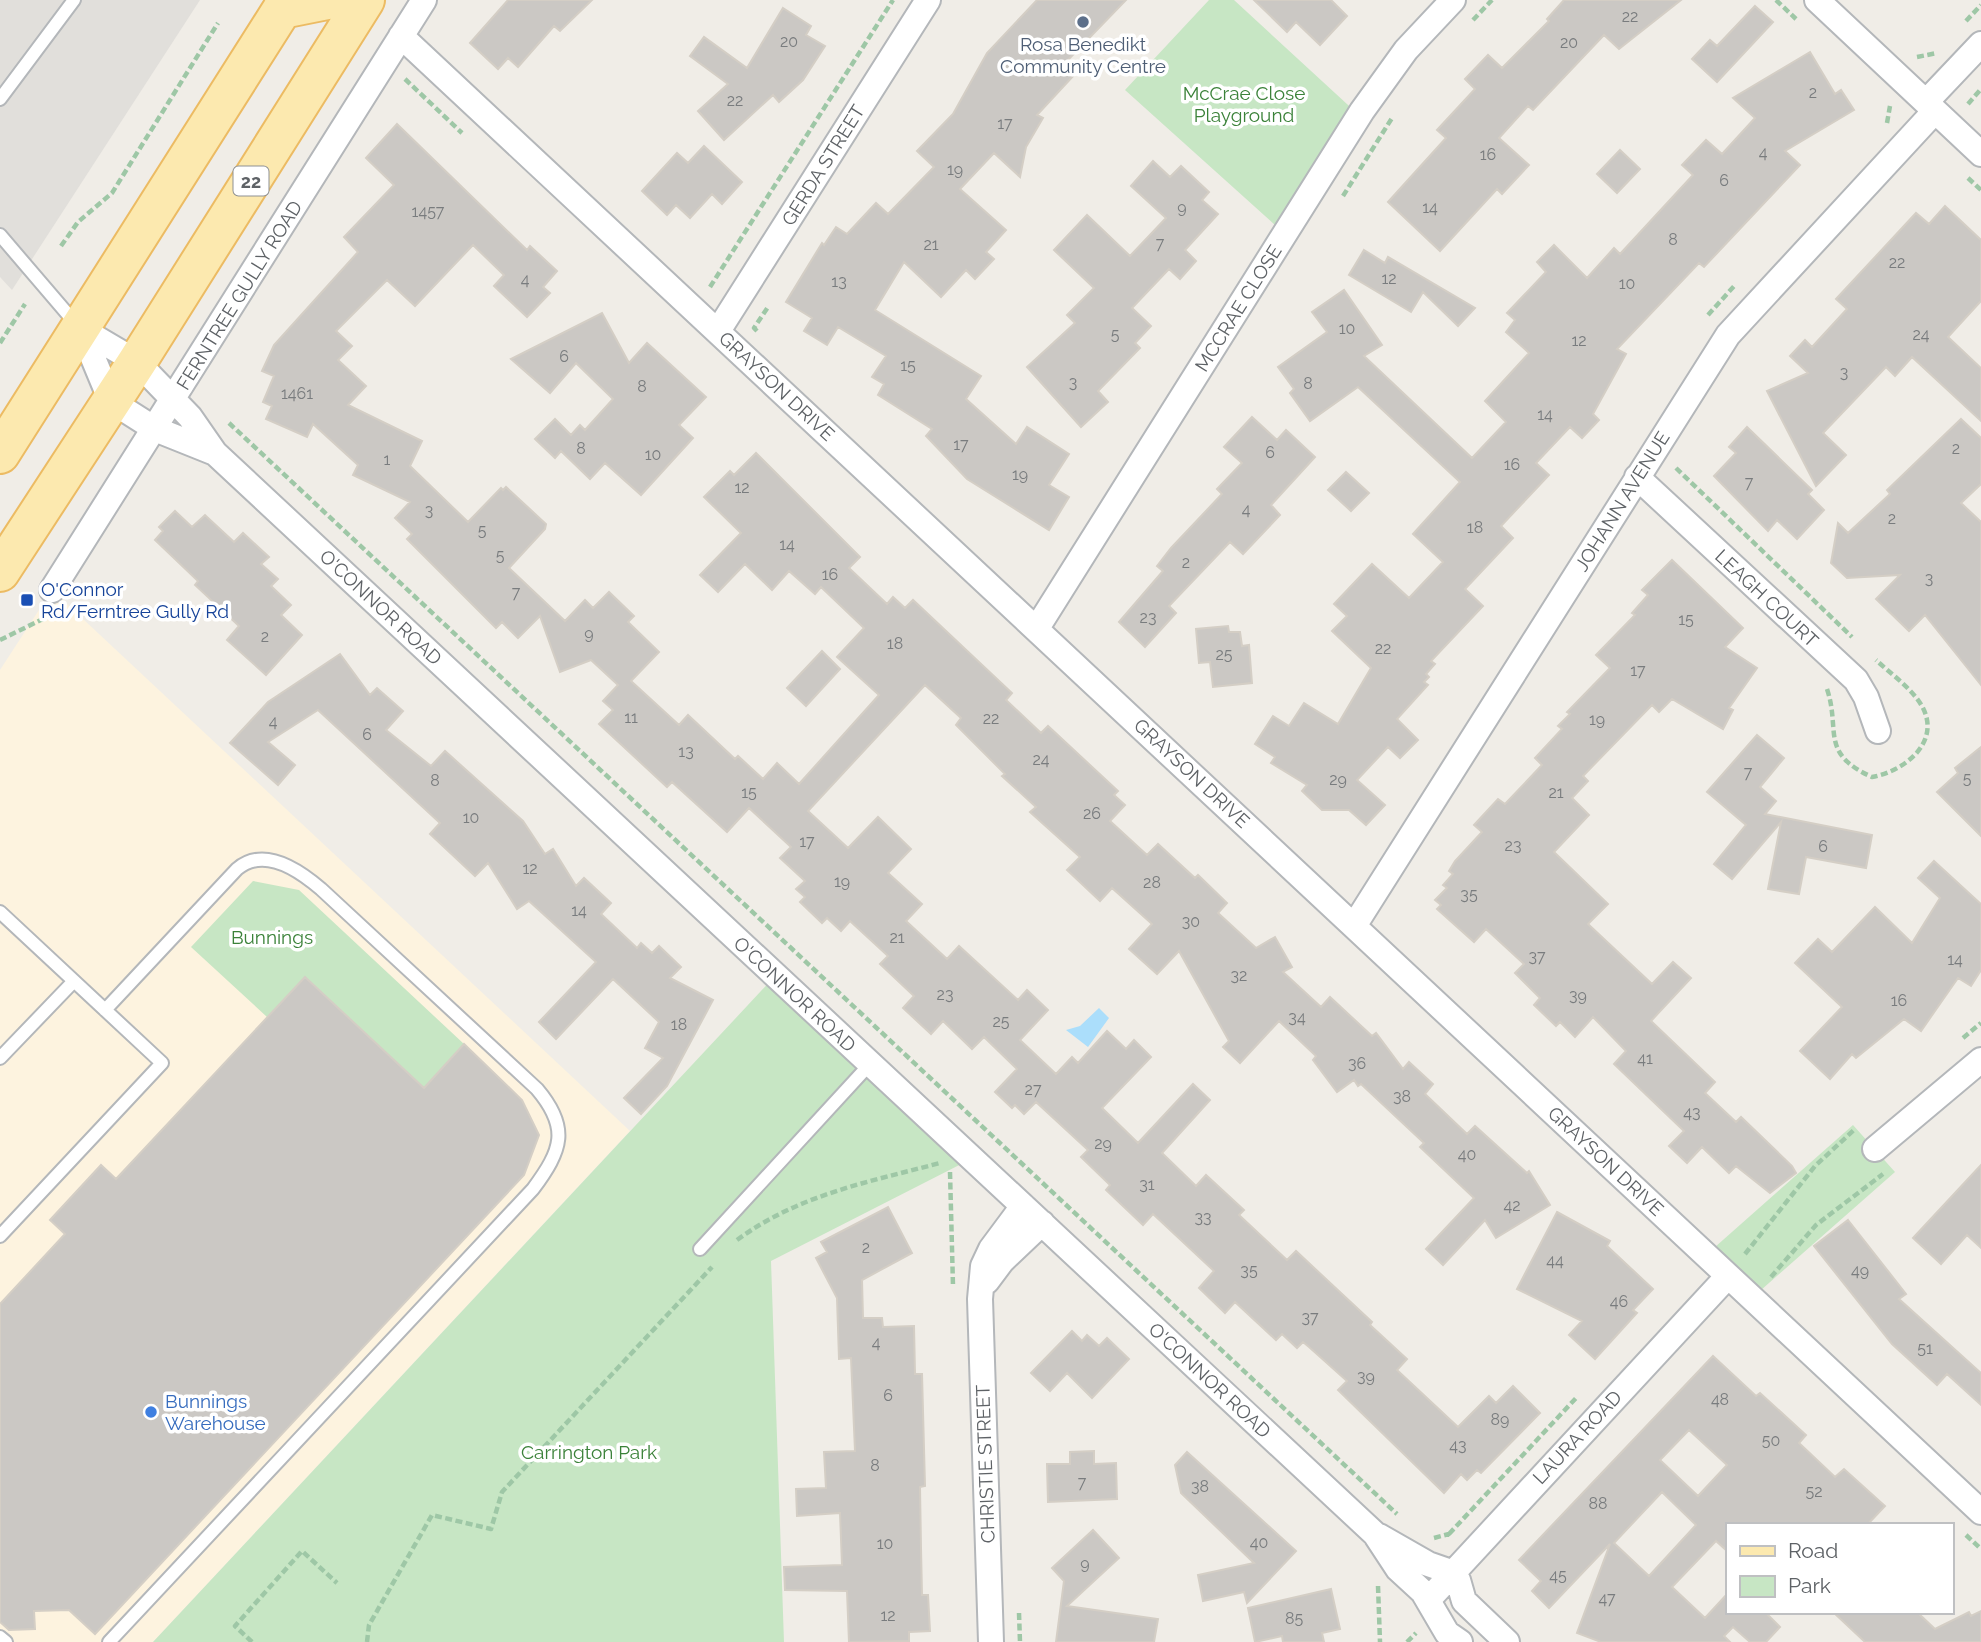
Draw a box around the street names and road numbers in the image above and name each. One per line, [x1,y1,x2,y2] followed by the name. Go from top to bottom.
[777,100,869,229] street label: GERDA STREET
[233,166,268,196] road number: 22
[172,196,306,394] street label: FERNTREE GULLY ROAD
[1190,241,1286,375] street label: MCCRAE CLOSE
[715,327,839,445] street label: GRAYSON DRIVE
[1570,427,1674,575] street label: JOHANN AVENUE
[315,545,447,669] street label: O'CONNOR ROAD
[1711,545,1823,652] street label: LEAGH COURT
[1130,714,1254,832] street label: GRAYSON DRIVE
[729,932,861,1056] street label: O'CONNOR ROAD
[1544,1102,1668,1220] street label: GRAYSON DRIVE
[1144,1318,1276,1442] street label: O'CONNOR ROAD
[971,1384,999,1544] street label: CHRISTIE STREET
[1528,1386,1626,1488] street label: LAURA ROAD

